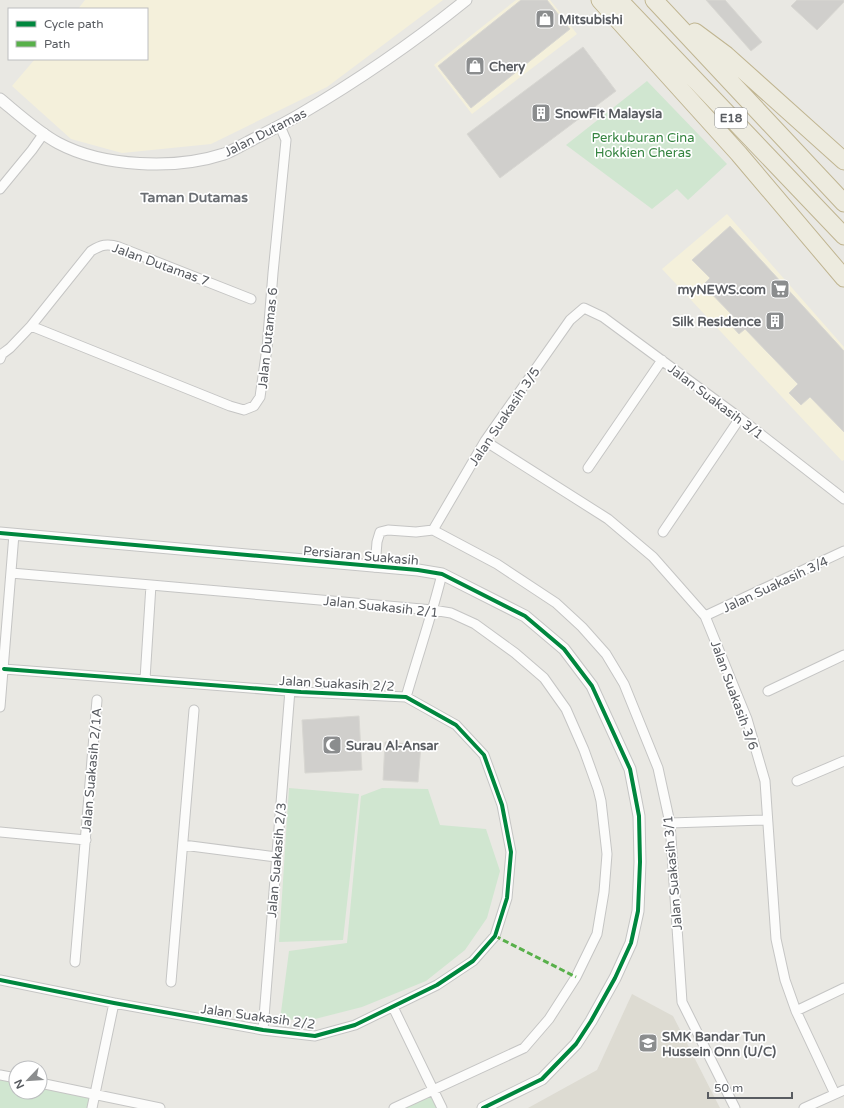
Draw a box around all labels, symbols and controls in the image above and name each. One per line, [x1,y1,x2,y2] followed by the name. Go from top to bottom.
[8,8,148,60] legend
[534,8,556,30] shop icon: Mitsubishi
[559,12,623,28] place label: Mitsubishi
[44,17,103,31] text: Cycle path
[44,37,70,51] text: Path
[464,55,486,77] shop icon: Chery
[489,59,525,75] place label: Chery
[530,102,552,124] building icon: SnowFit Malaysia
[221,105,309,161] street label: Jalan Dutamas
[555,106,662,122] place label: SnowFit Malaysia
[715,108,747,128] road number: E18
[591,130,695,161] park label: Perkuburan Cina Hokkien Cheras
[139,189,248,206] district label: Taman Dutamas
[110,240,211,290] street label: Jalan Dutamas 7
[769,278,791,300] supermarket icon: myNEWS.com
[677,282,766,298] place label: myNEWS.com
[255,287,281,390] street label: Jalan Dutamas 6
[764,310,786,332] building icon: Silk Residence
[672,314,762,330] place label: Silk Residence
[664,361,766,443] street label: Jalan Suakasih 3/1
[466,364,544,469] street label: Jalan Suakasih 3/5
[302,543,419,569] street label: Persiaran Suakasih
[720,553,831,616] street label: Jalan Suakasih 3/4
[323,593,439,621] street label: Jalan Suakasih 2/1
[707,638,761,752] street label: Jalan Suakasih 3/6
[279,673,395,695] street label: Jalan Suakasih 2/2
[79,707,105,833] street label: Jalan Suakasih 2/1A
[321,734,343,756] mosque icon: Surau Al-Ansar
[346,738,440,754] place label: Surau Al-Ansar
[264,802,290,918] street label: Jalan Suakasih 2/3
[660,815,686,931] street label: Jalan Suakasih 3/1
[200,1001,316,1033] street label: Jalan Suakasih 2/2
[662,1029,776,1060] place label: SMK Bandar Tun Hussein Onn (U/C)
[637,1032,659,1054] school or university icon: SMK Bandar Tun Hussein Onn (U/C)
[8,1060,48,1100] north arrow
[708,1074,792,1100] scale bar
[12,1077,27,1091] text: N
[714,1081,743,1095] text: 50 m

